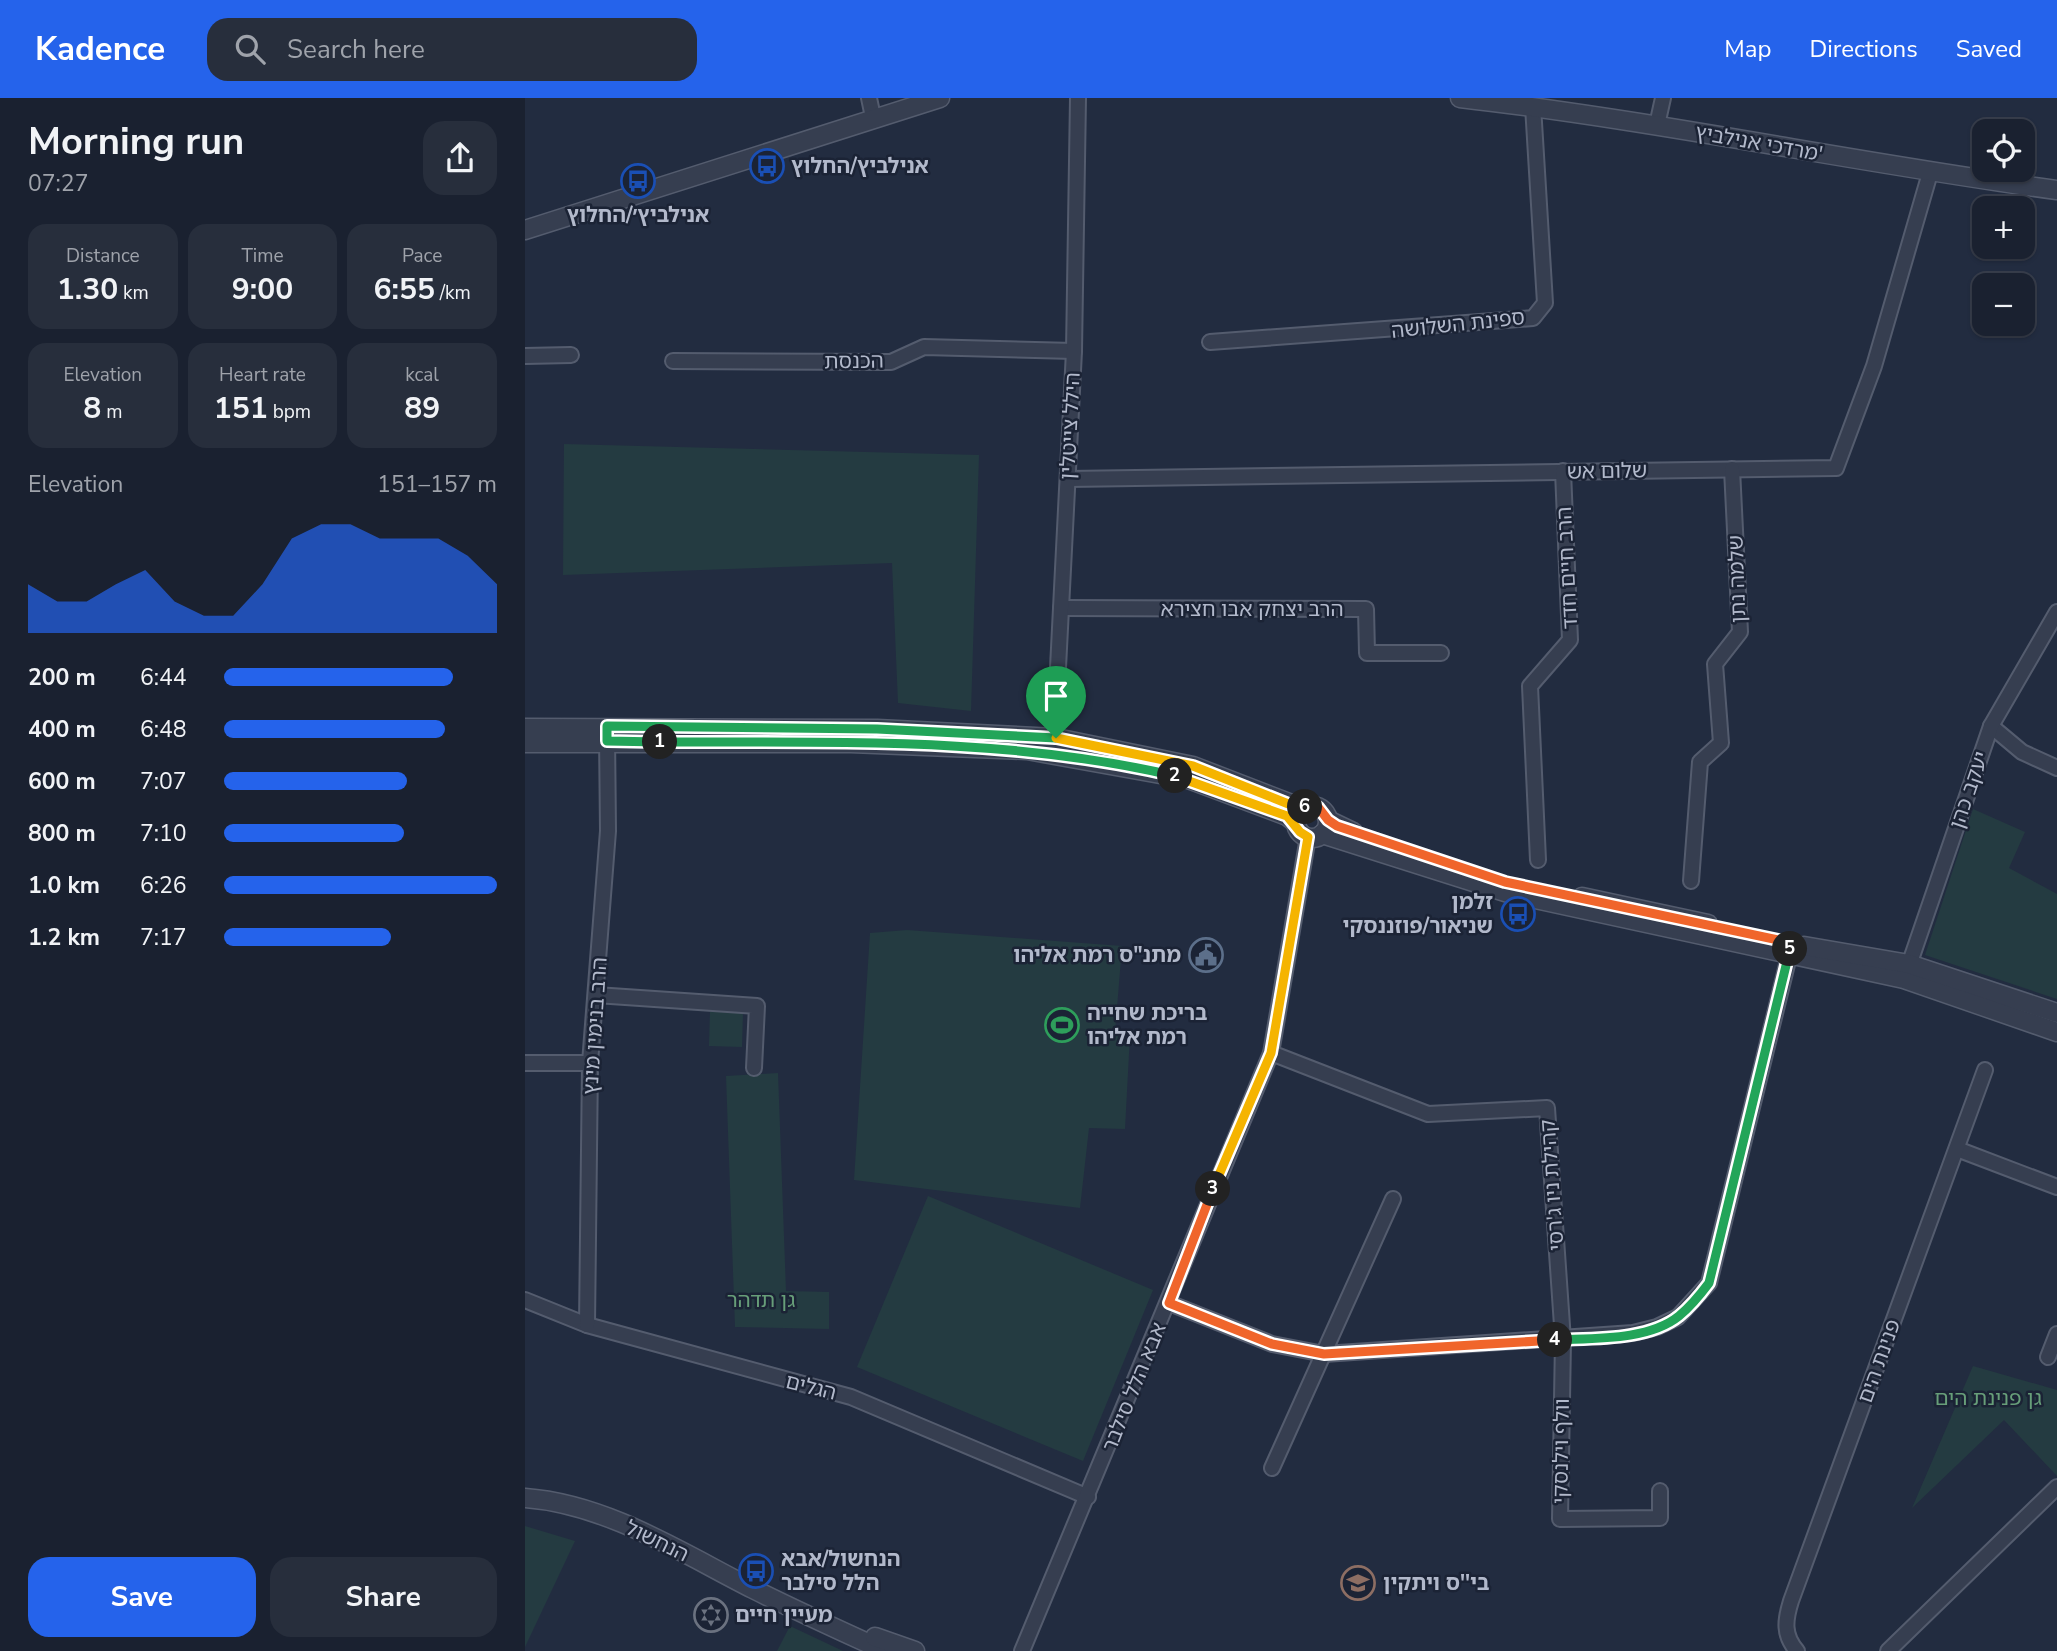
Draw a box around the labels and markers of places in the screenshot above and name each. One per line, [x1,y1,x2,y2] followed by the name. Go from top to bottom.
[748,147,786,185] bus stop icon: אנילביץ/החלוץ
[791,152,929,180] place label: אנילביץ/החלוץ
[619,162,657,200] bus stop icon: אנילביץ׳/החלוץ
[567,201,709,229] place label: אנילביץ׳/החלוץ
[1026,666,1086,738] pin
[643,724,677,760] pin: 1
[1157,758,1193,794] pin: 2
[1287,790,1323,824] pin: 6
[1343,888,1493,940] place label: זלמן שניאור/פוזננסקי
[1499,895,1537,933] bus stop icon: זלמן שניאור/פוזננסקי
[1773,932,1807,966] pin: 5
[1187,936,1225,974] public building icon: מתנ"ס רמת אליהו
[1013,941,1181,969] place label: מתנ"ס רמת אליהו
[1087,999,1208,1051] place label: בריכת שחייה רמת אליהו
[1043,1006,1081,1044] sports icon: בריכת שחייה רמת אליהו
[1195,1172,1231,1206] pin: 3
[1537,1322,1573,1358] pin: 4
[781,1545,900,1597] place label: הנחשול/אבא הלל סילבר
[737,1552,775,1590] bus stop icon: הנחשול/אבא הלל סילבר
[1339,1564,1377,1602] school or university icon: בי''ס ויתקין
[1383,1569,1490,1597] place label: בי''ס ויתקין
[692,1596,730,1634] synagogue icon: מעיין חיים
[735,1601,833,1629] place label: מעיין חיים

